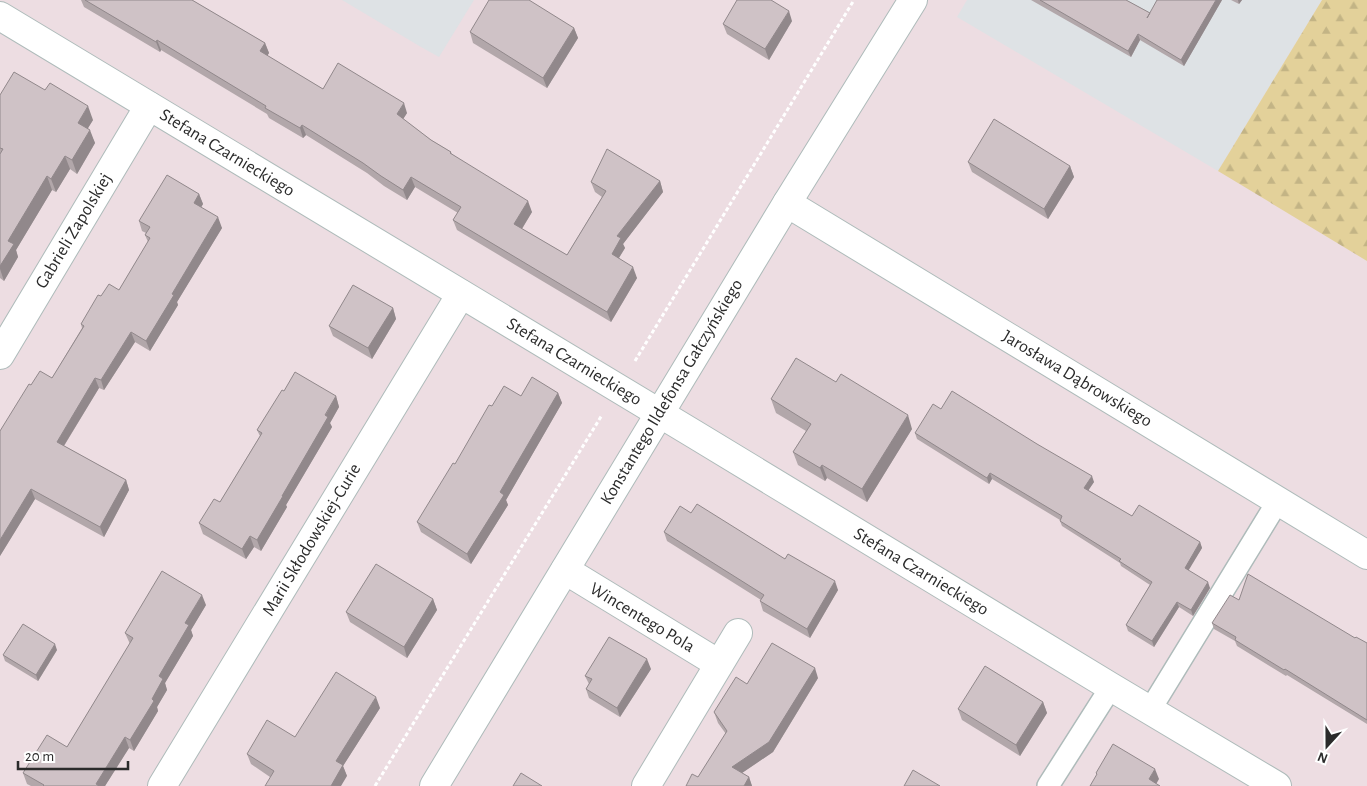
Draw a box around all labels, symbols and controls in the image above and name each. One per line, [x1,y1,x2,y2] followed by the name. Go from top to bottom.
[156,106,298,200] street label: Stefana Czarnieckiego
[33,170,115,292] street label: Gabrieli Zapolskiej
[598,276,747,508] street label: Konstantego Ildefonsa Gałczyńskiego
[503,315,645,409] street label: Stefana Czarnieckiego
[999,327,1155,431] street label: Jarosława Dąbrowskiego
[259,461,365,619] street label: Marii Skłodowskiej-Curie
[850,525,992,619] street label: Stefana Czarnieckiego
[587,580,697,656] street label: Wincentego Pola
[1302,721,1352,771] north arrow
[18,738,128,770] scale bar
[25,749,54,764] text: 20 m
[1316,749,1330,765] text: N

